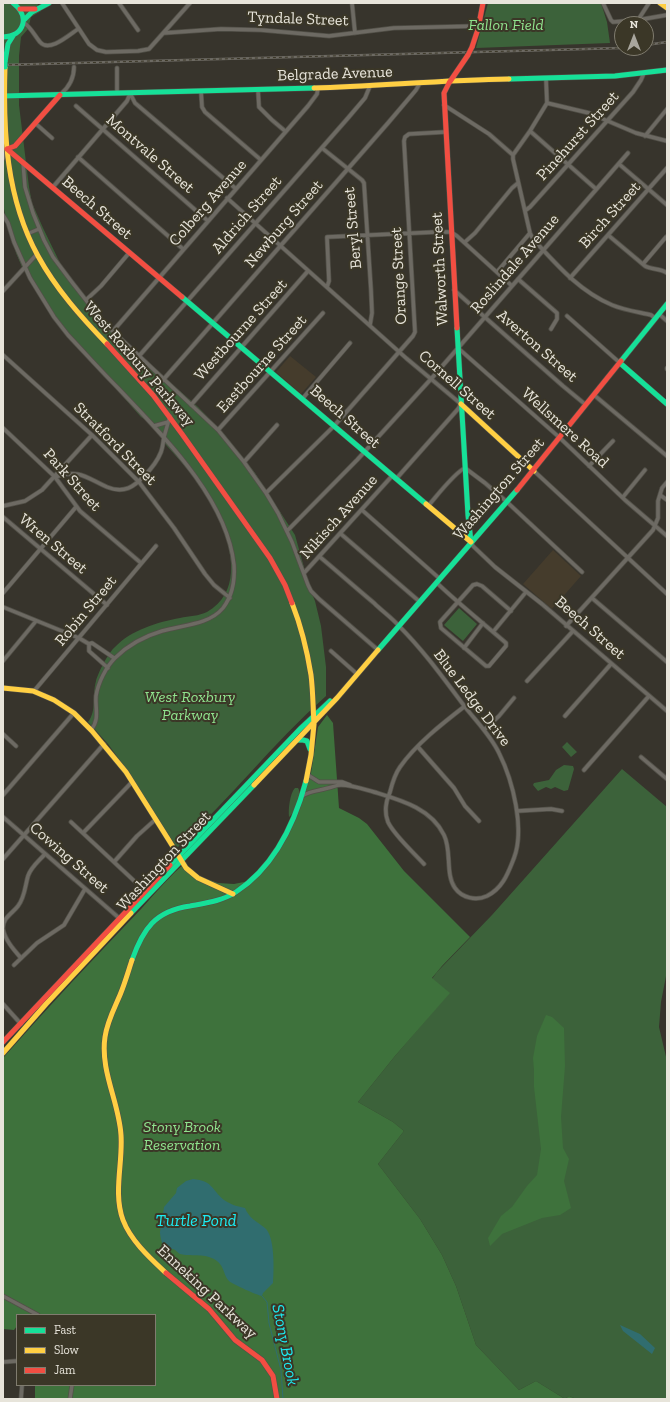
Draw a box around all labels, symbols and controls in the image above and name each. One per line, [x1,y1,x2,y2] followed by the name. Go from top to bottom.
[247,8,349,30] street label: Tyndale Street
[468,15,544,35] park label: Fallon Field
[614,16,654,56] north arrow
[630,18,638,31] text: N
[277,62,393,86] street label: Belgrade Avenue
[533,87,623,185] street label: Pinehurst Street
[102,111,198,197] street label: Montvale Street
[165,156,251,250] street label: Colberg Avenue
[58,172,136,244] street label: Beech Street
[208,172,286,258] street label: Aldrich Street
[241,176,327,272] street label: Newburg Street
[575,178,645,252] street label: Birch Street
[340,186,366,270] street label: Beryl Street
[467,210,563,318] street label: Roslindale Avenue
[427,212,453,326] street label: Walworth Street
[387,227,411,325] street label: Orange Street
[191,275,291,385] street label: Westbourne Street
[79,297,199,431] street label: West Roxbury Parkway
[493,306,581,386] street label: Averton Street
[213,311,311,417] street label: Eastbourne Street
[414,346,500,424] street label: Cornell Street
[306,381,384,453] street label: Beech Street
[517,384,613,472] street label: Wellsmere Road
[70,399,160,489] street label: Stratford Street
[449,434,549,544] street label: Washington Street
[39,445,105,515] street label: Park Street
[296,471,382,563] street label: Nikisch Avenue
[15,510,91,578] street label: Wren Street
[51,572,121,650] street label: Robin Street
[551,592,629,664] street label: Beech Street
[429,646,515,750] street label: Blue Ledge Drive
[145,687,235,725] park label: West Roxbury Parkway
[113,807,215,915] street label: Washington Street
[25,818,113,898] street label: Cowing Street
[143,1117,221,1155] park label: Stony Brook Reservation
[155,1211,237,1231] water label: Turtle Pond
[153,1241,261,1343] street label: Enneking Parkway
[267,1302,303,1388] water label: Stony Brook
[16,1314,156,1386] legend
[54,1323,76,1337] text: Fast
[54,1343,79,1357] text: Slow
[54,1363,75,1377] text: Jam

